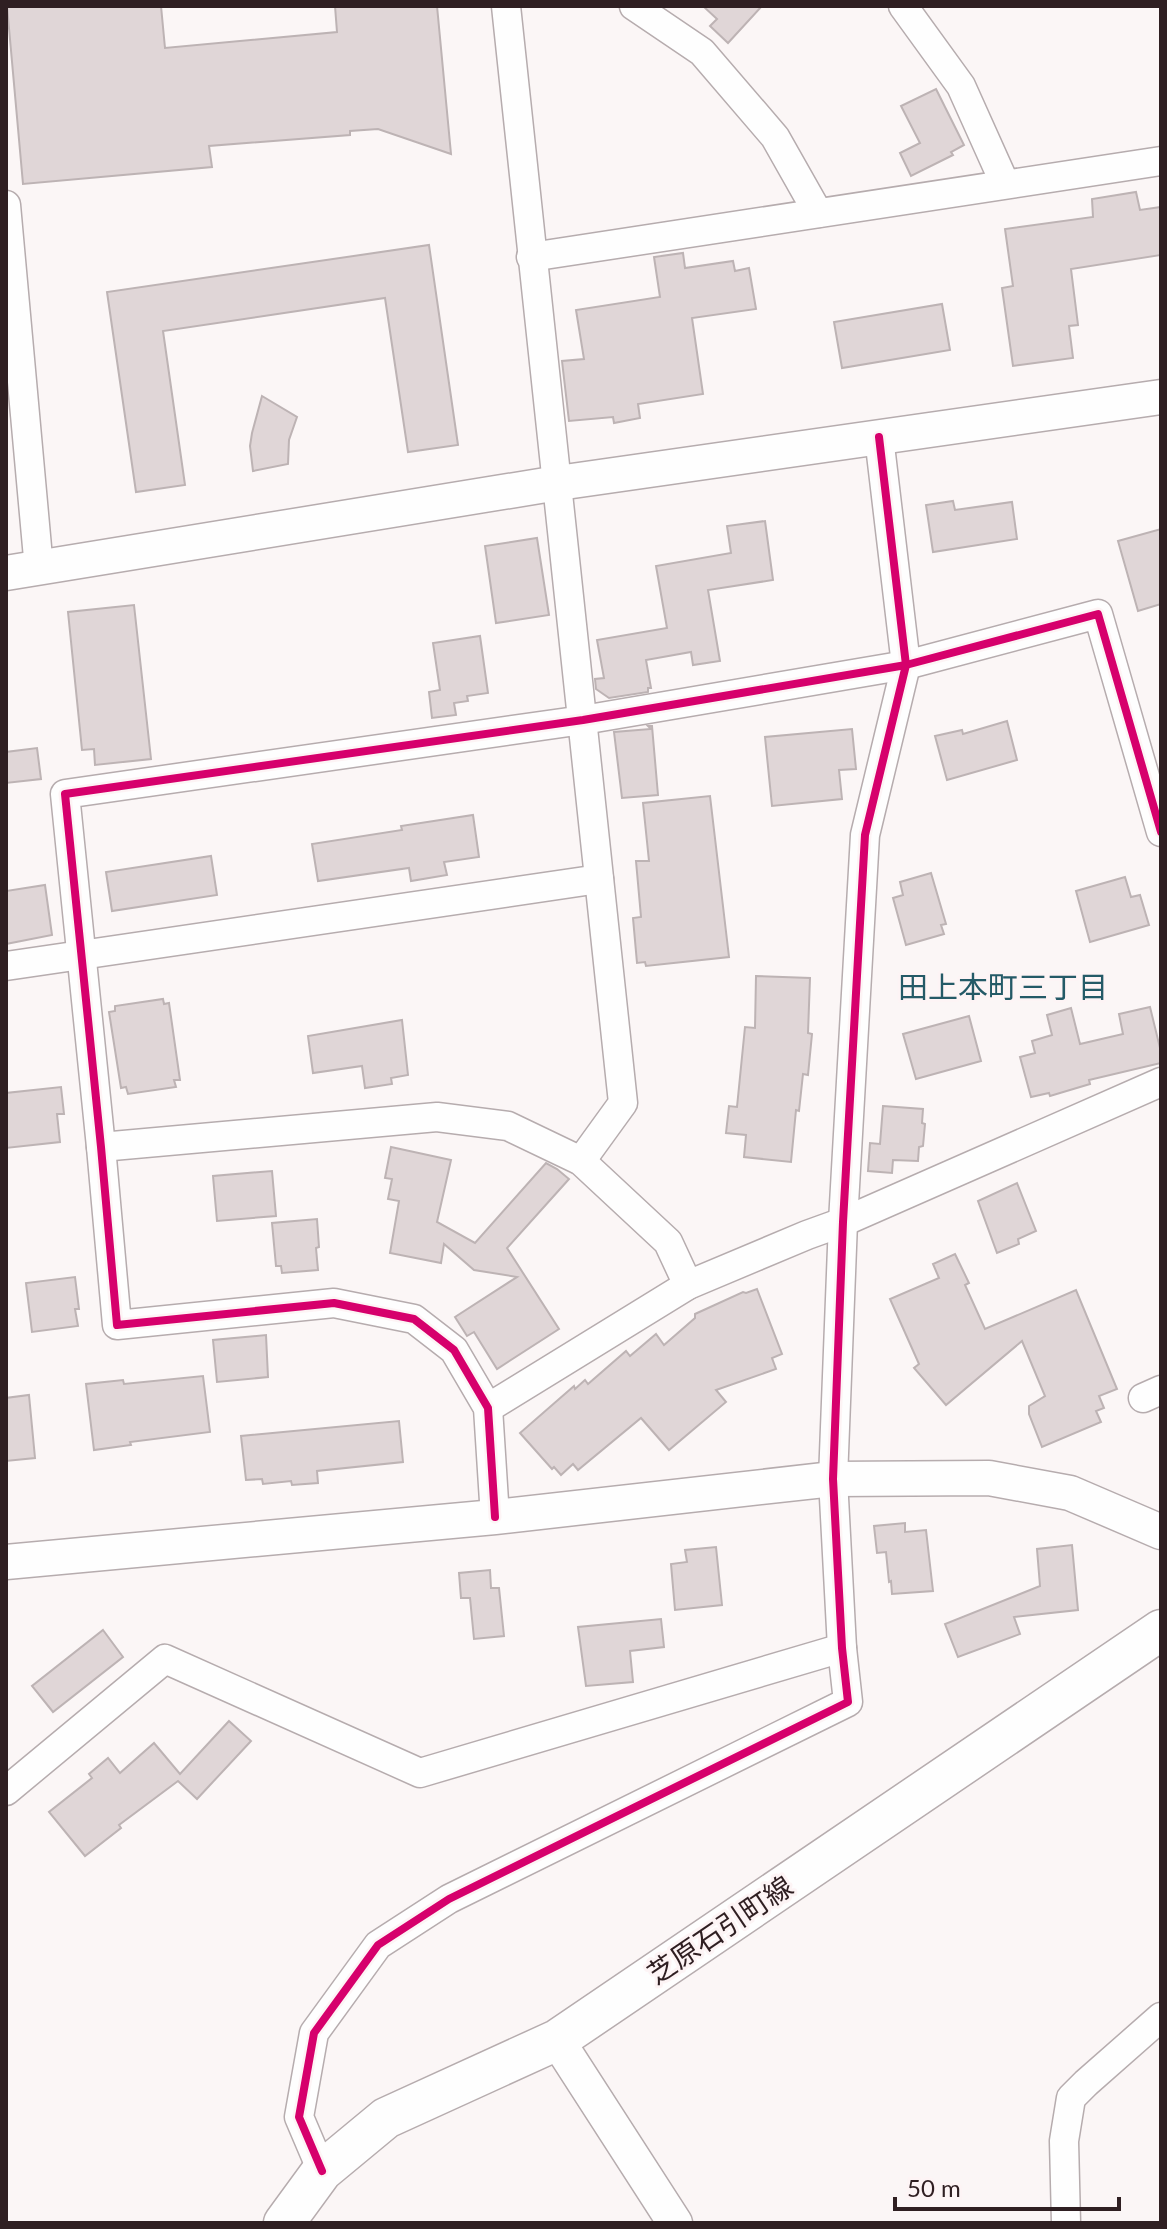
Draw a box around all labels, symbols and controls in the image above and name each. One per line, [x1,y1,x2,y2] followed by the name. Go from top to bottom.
[898,968,1108,1004] district label: 田上本町三丁目
[640,1868,799,1990] street label: 芝原石引町線
[895,2161,1119,2211] scale bar
[907,2173,961,2202] text: 50 m

